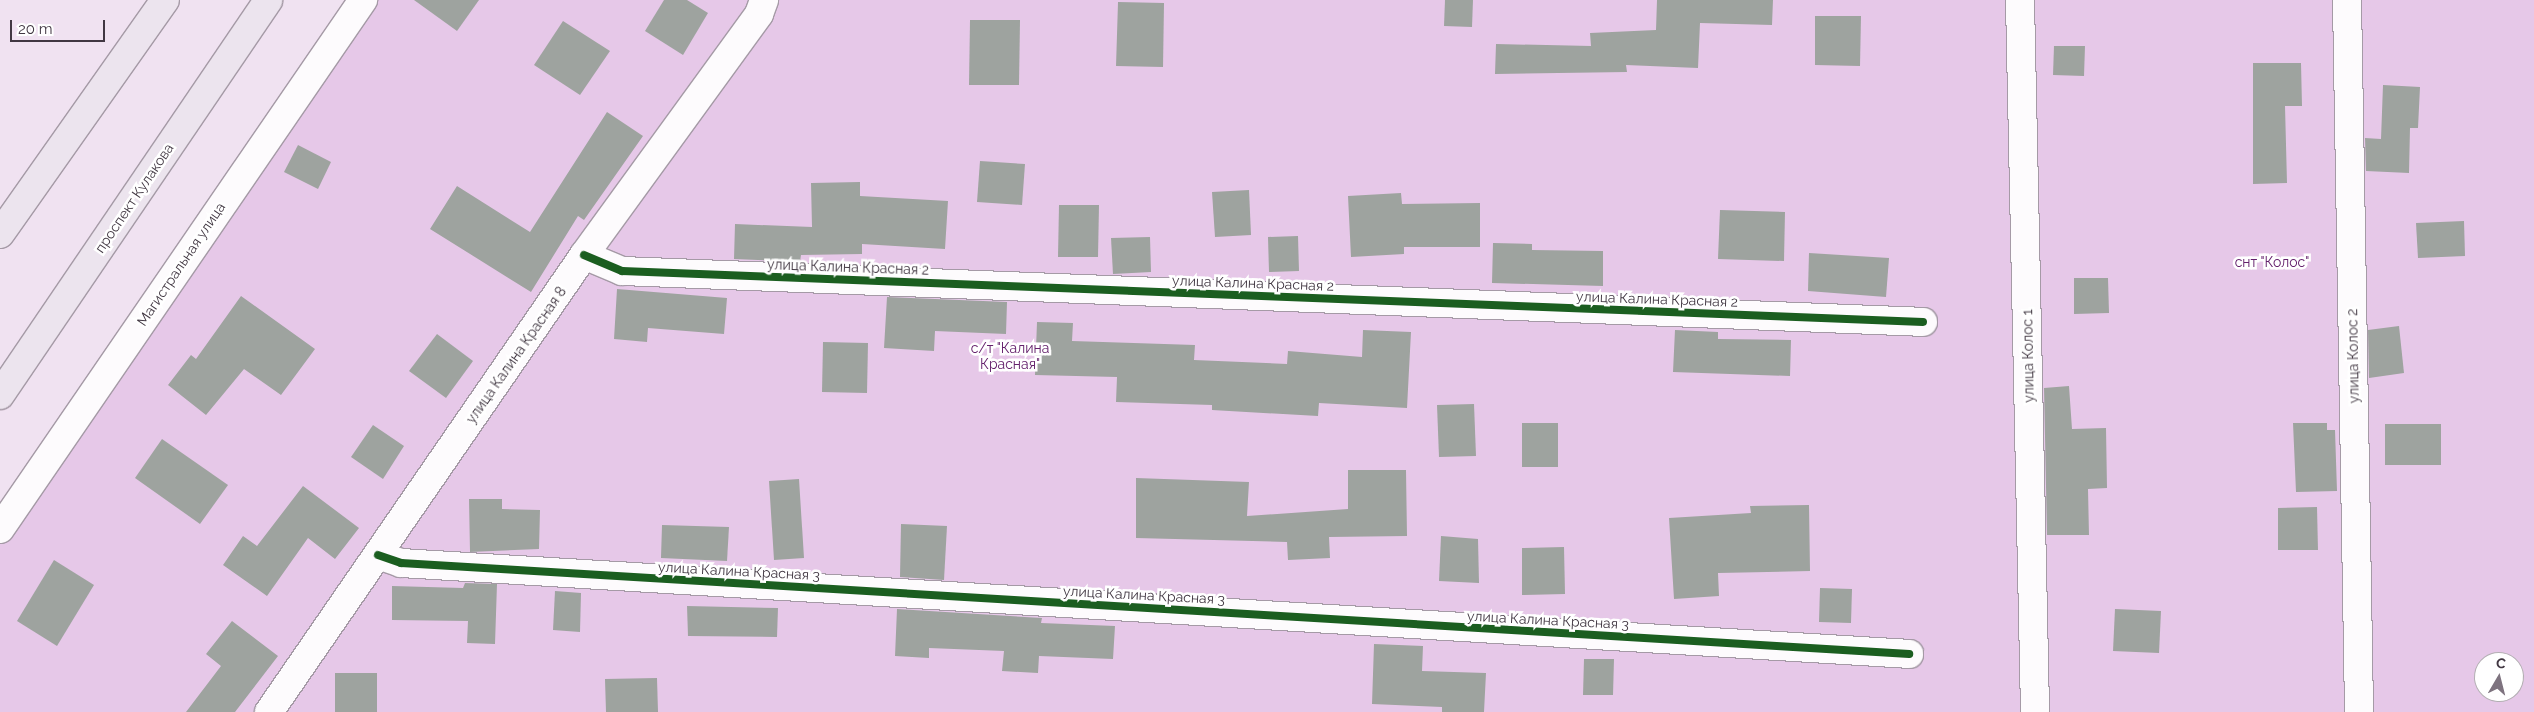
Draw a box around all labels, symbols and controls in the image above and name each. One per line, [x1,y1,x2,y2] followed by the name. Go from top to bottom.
[12,10,108,42] scale bar
[18,20,53,38] text: 20 m
[91,140,177,256] street label: проспект Кулакова
[133,199,229,329] street label: Магистральная улица
[2235,254,2309,270] park label: снт "Колос"
[767,256,929,278] street label: улица Калина Красная 2
[1172,272,1334,294] street label: улица Калина Красная 2
[462,283,570,427] street label: улица Калина Красная 8
[1576,288,1738,310] street label: улица Калина Красная 2
[2344,308,2362,404] street label: улица Колос 2
[2019,309,2037,403] street label: улица Колос 1
[971,340,1049,372] park label: с/т "Калина Красная"
[658,558,820,584] street label: улица Калина Красная 3
[1063,582,1225,608] street label: улица Калина Красная 3
[1467,607,1629,633] street label: улица Калина Красная 3
[2474,652,2524,702] north arrow
[2495,655,2507,672] text: С

